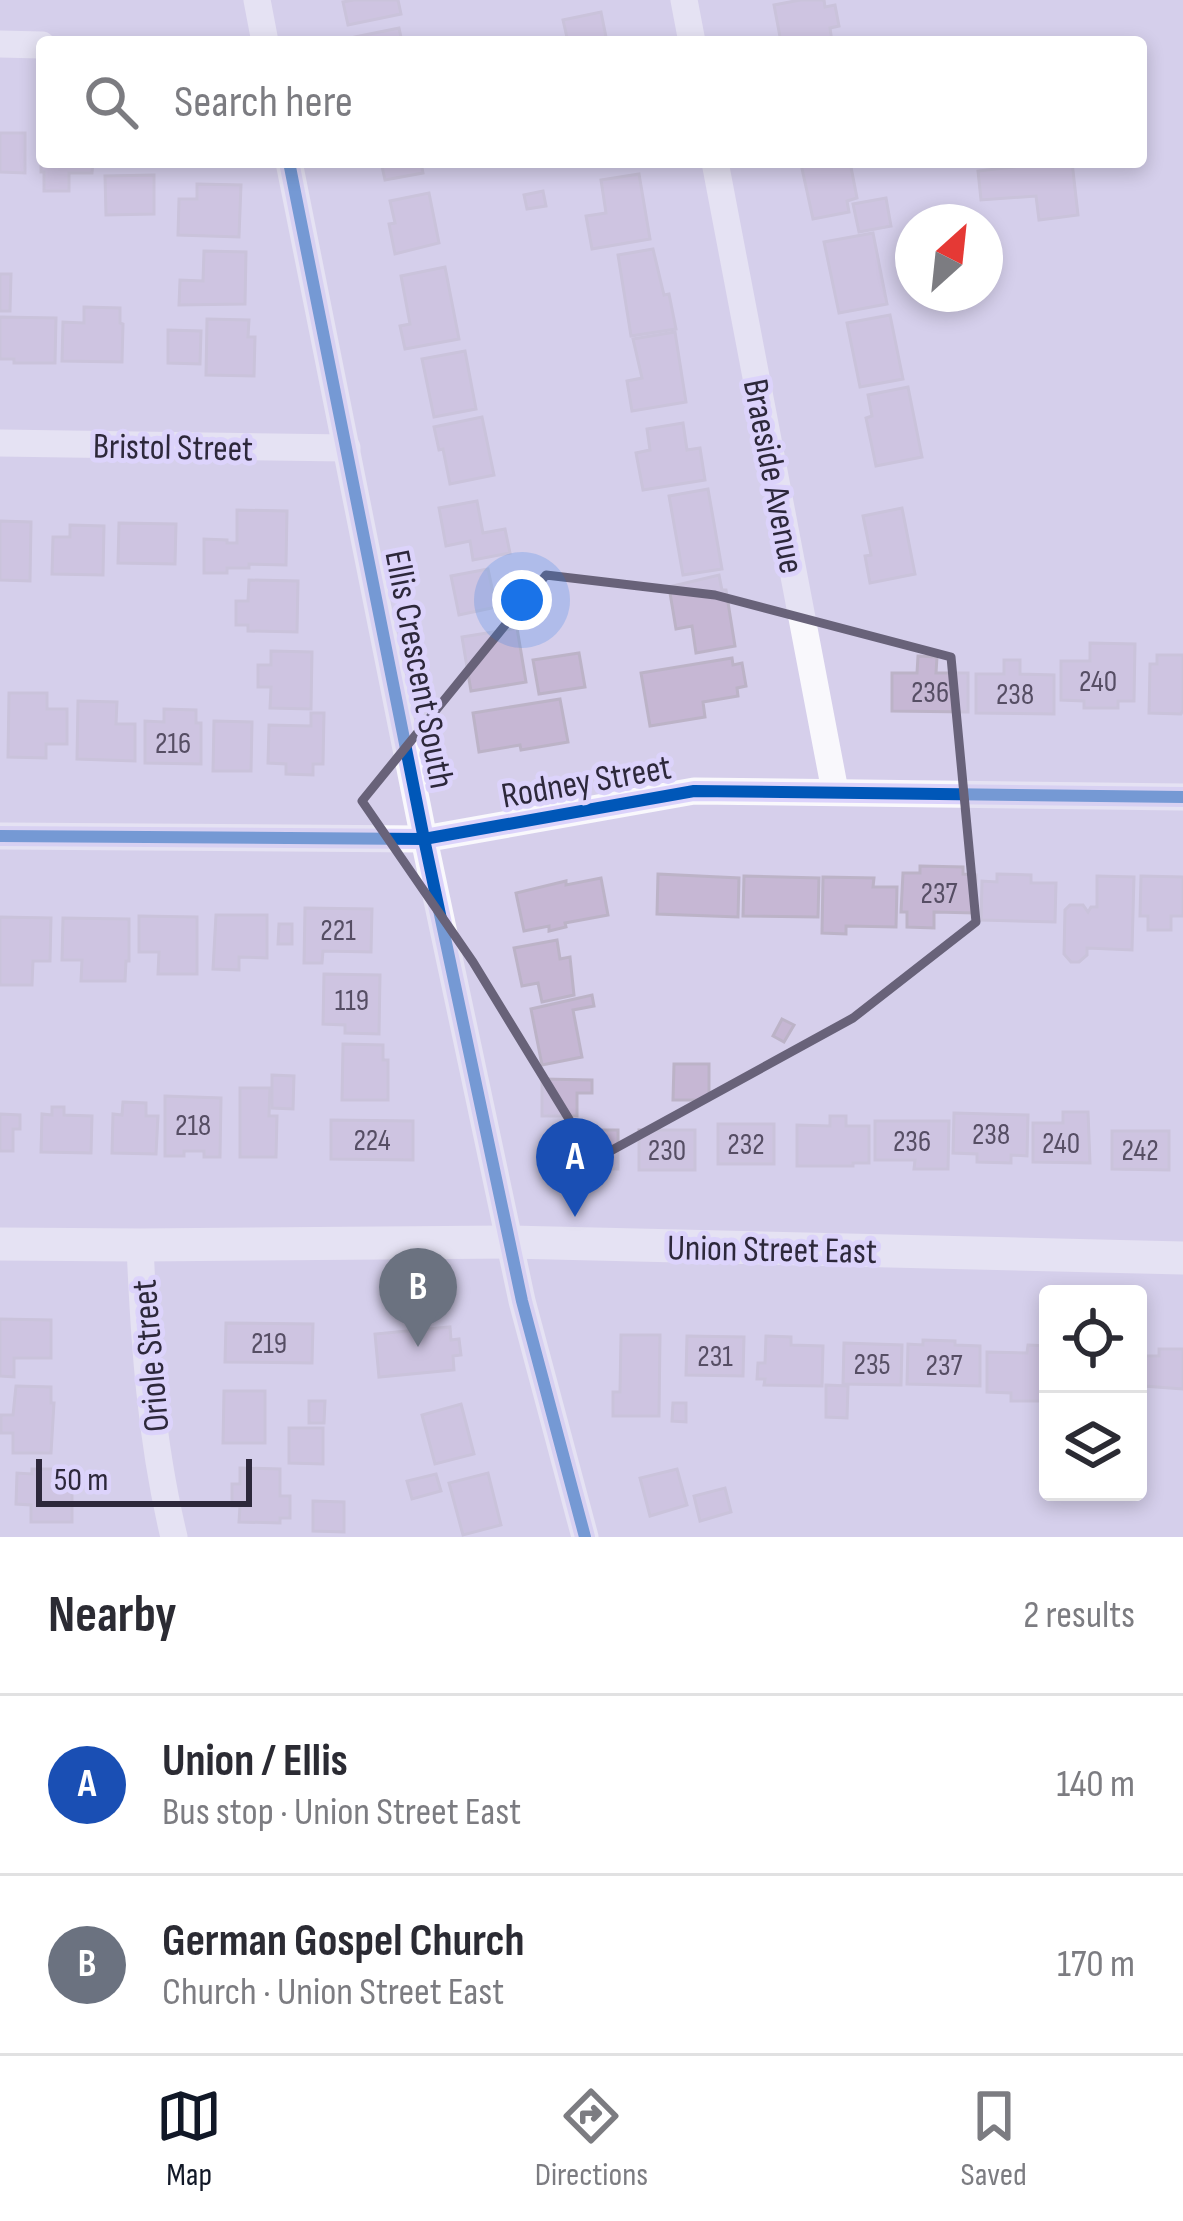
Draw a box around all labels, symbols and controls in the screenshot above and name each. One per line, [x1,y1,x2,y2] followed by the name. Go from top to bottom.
[36,36,1147,168] search box
[78,69,144,135] icon: search
[174,75,353,130] text: Search here
[895,204,1003,312] north arrow
[733,376,812,577] street label: Braeside Avenue
[93,426,253,471] street label: Bristol Street
[374,547,463,792] street label: Ellis Crescent South
[492,570,552,630] your location
[1079,664,1117,700] house number: 240
[911,675,949,711] house number: 236
[996,677,1034,713] house number: 238
[155,726,191,762] house number: 216
[498,746,675,819] street label: Rodney Street
[921,876,958,912] house number: 237
[320,913,356,949] house number: 221
[335,983,369,1019] house number: 119
[175,1108,211,1144] house number: 218
[972,1117,1010,1153] house number: 238
[536,1118,614,1217] pin: A
[353,1123,391,1159] house number: 224
[893,1124,931,1160] house number: 236
[1042,1126,1080,1162] house number: 240
[727,1127,765,1163] house number: 232
[648,1133,686,1169] house number: 230
[1121,1133,1159,1169] house number: 242
[667,1227,877,1274] street label: Union Street East
[379,1248,457,1347] pin: B
[123,1278,180,1434] street label: Oriole Street
[1039,1285,1147,1501] map controls
[1039,1285,1147,1393] button: locate
[251,1326,287,1362] house number: 219
[697,1339,733,1375] house number: 231
[853,1347,891,1383] house number: 235
[926,1348,963,1384] house number: 237
[1039,1393,1147,1501] button: layers
[36,1453,252,1506] scale bar
[54,1460,108,1500] text: 50 m
[48,1585,177,1646] text: Nearby
[1023,1592,1135,1639] text: 2 results
[162,1734,348,1789] text: Union / Ellis
[78,1761,96,1808] text: A
[1056,1761,1135,1808] text: 140 m
[162,1789,521,1836] text: Bus stop · Union Street East
[162,1914,525,1969] text: German Gospel Church
[78,1941,96,1988] text: B
[1057,1941,1135,1988] text: 170 m
[162,1969,504,2016] text: Church · Union Street East
[156,2083,222,2195] tab: Map
[535,2083,648,2195] tab: Directions
[961,2083,1027,2195] tab: Saved

